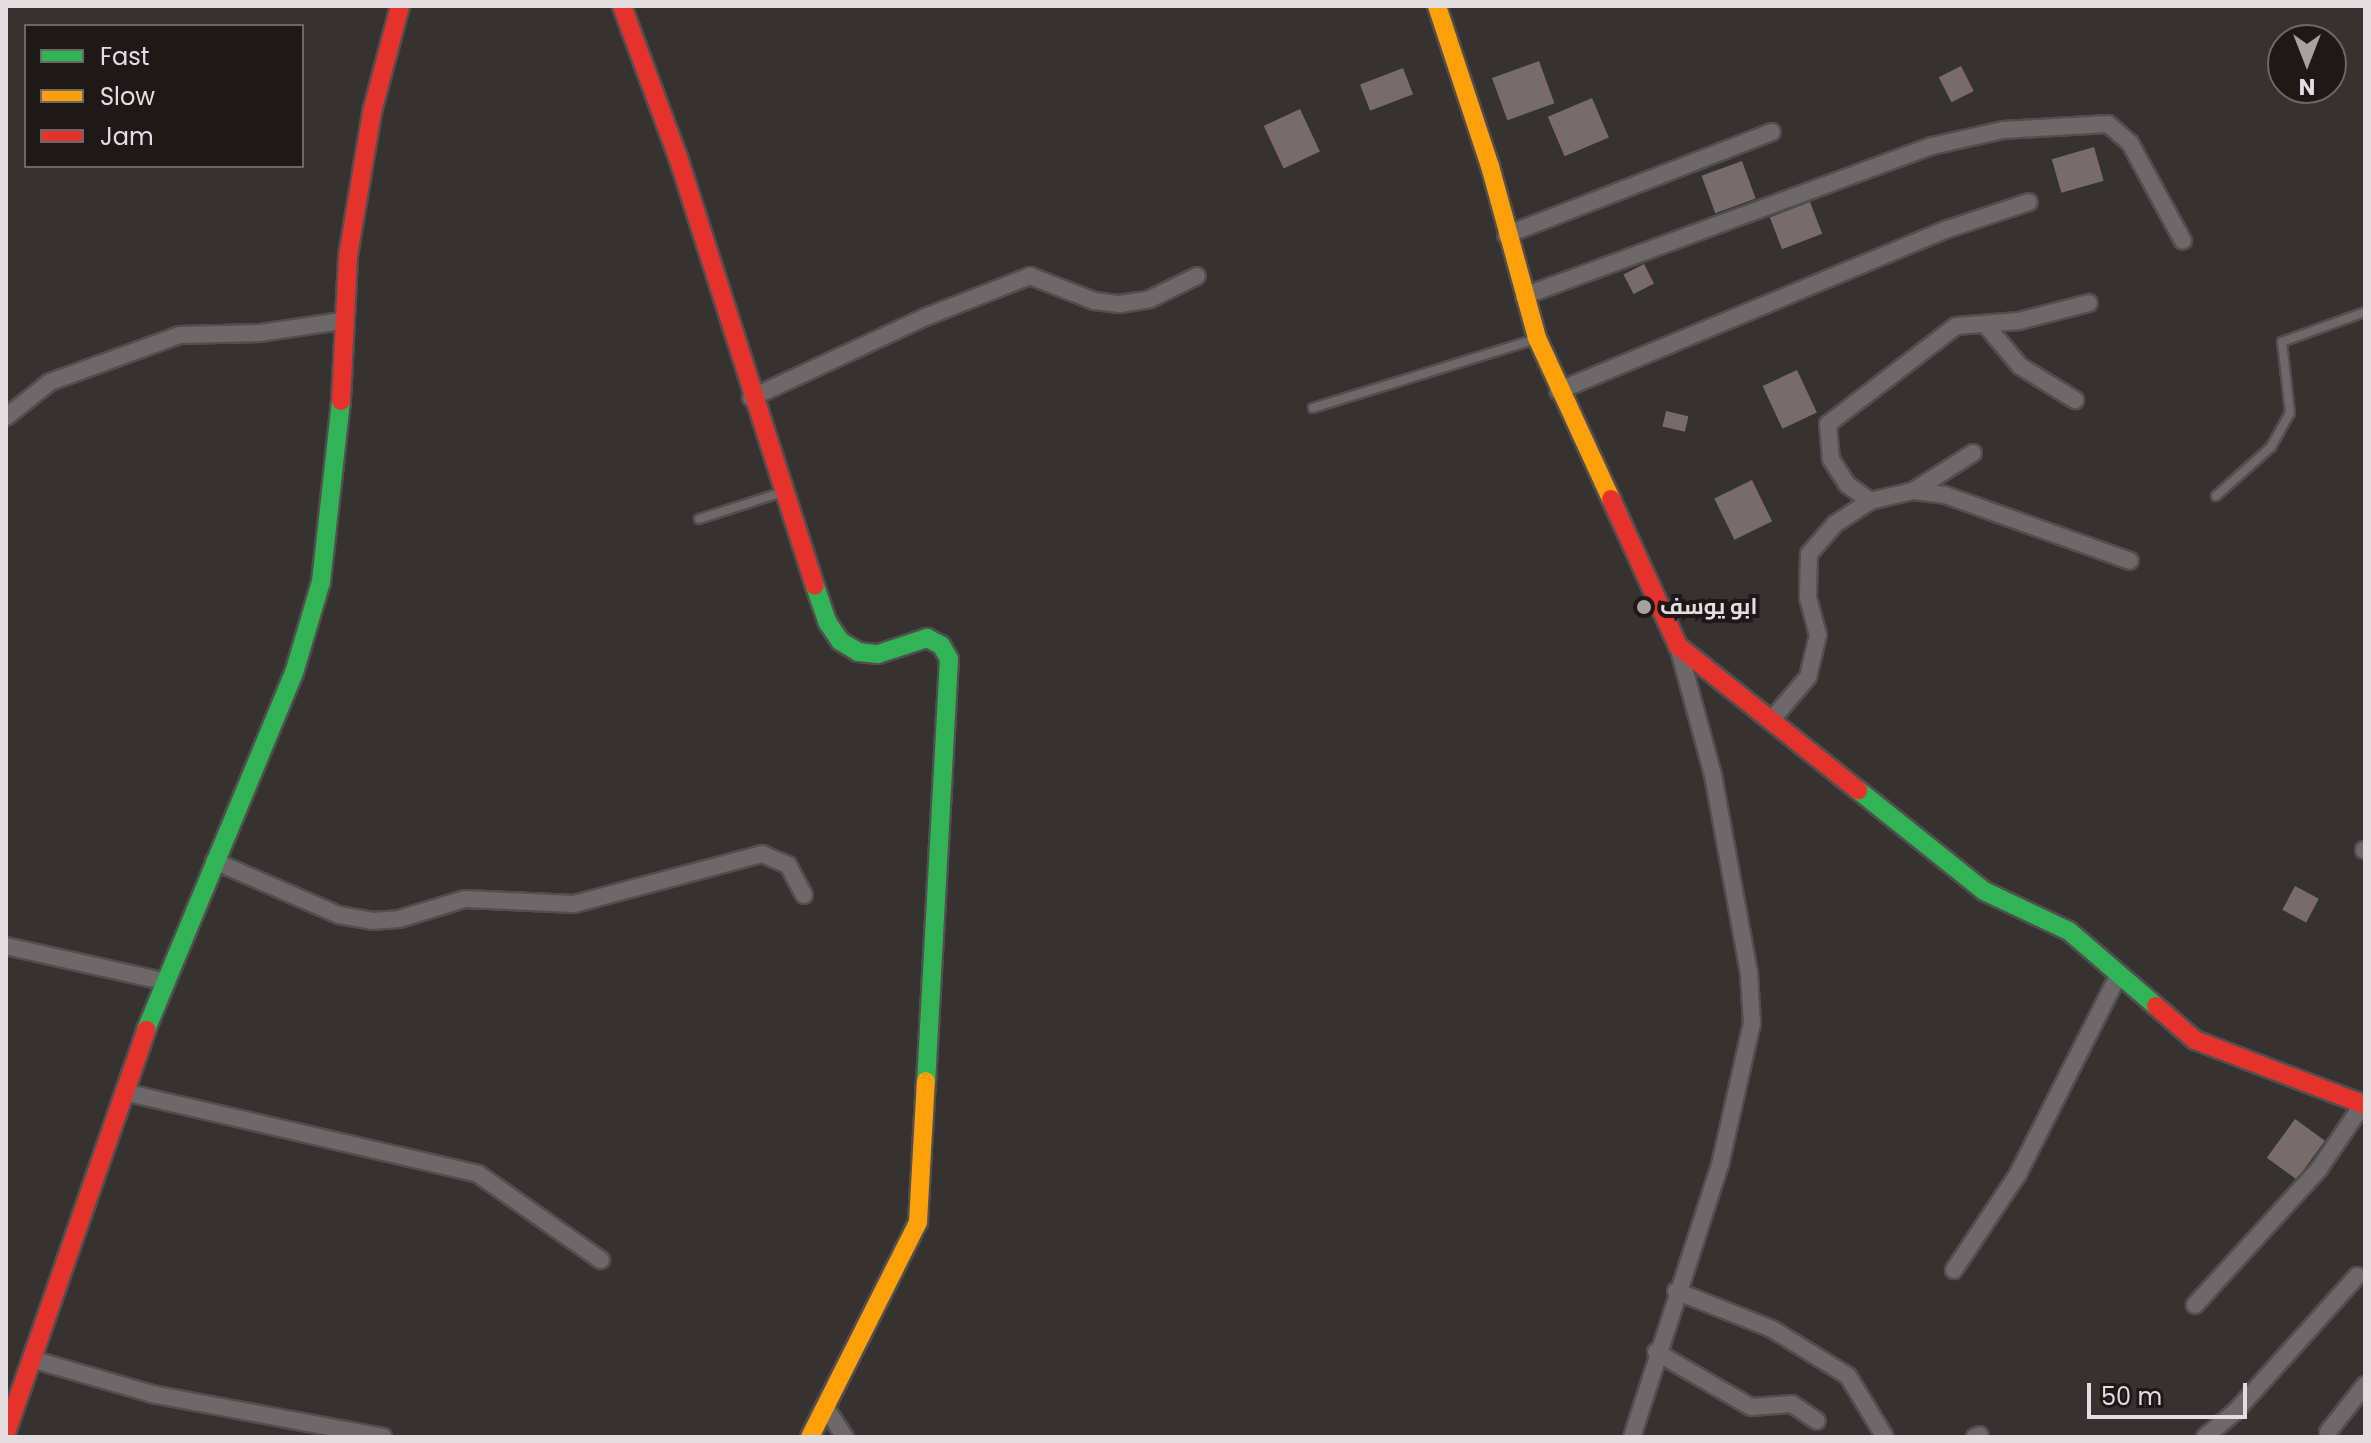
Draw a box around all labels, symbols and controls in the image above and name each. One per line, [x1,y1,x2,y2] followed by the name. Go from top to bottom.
[24,24,304,168] legend
[2267,24,2347,104] north arrow
[100,40,150,73] text: Fast
[2299,71,2315,102] text: N
[100,80,155,113] text: Slow
[100,120,154,153] text: Jam
[1660,594,1757,620] place label: ابو يوسف
[1635,598,1653,616] marker: ابو يوسف
[2091,1367,2251,1417] scale bar
[2101,1380,2162,1413] text: 50 m

